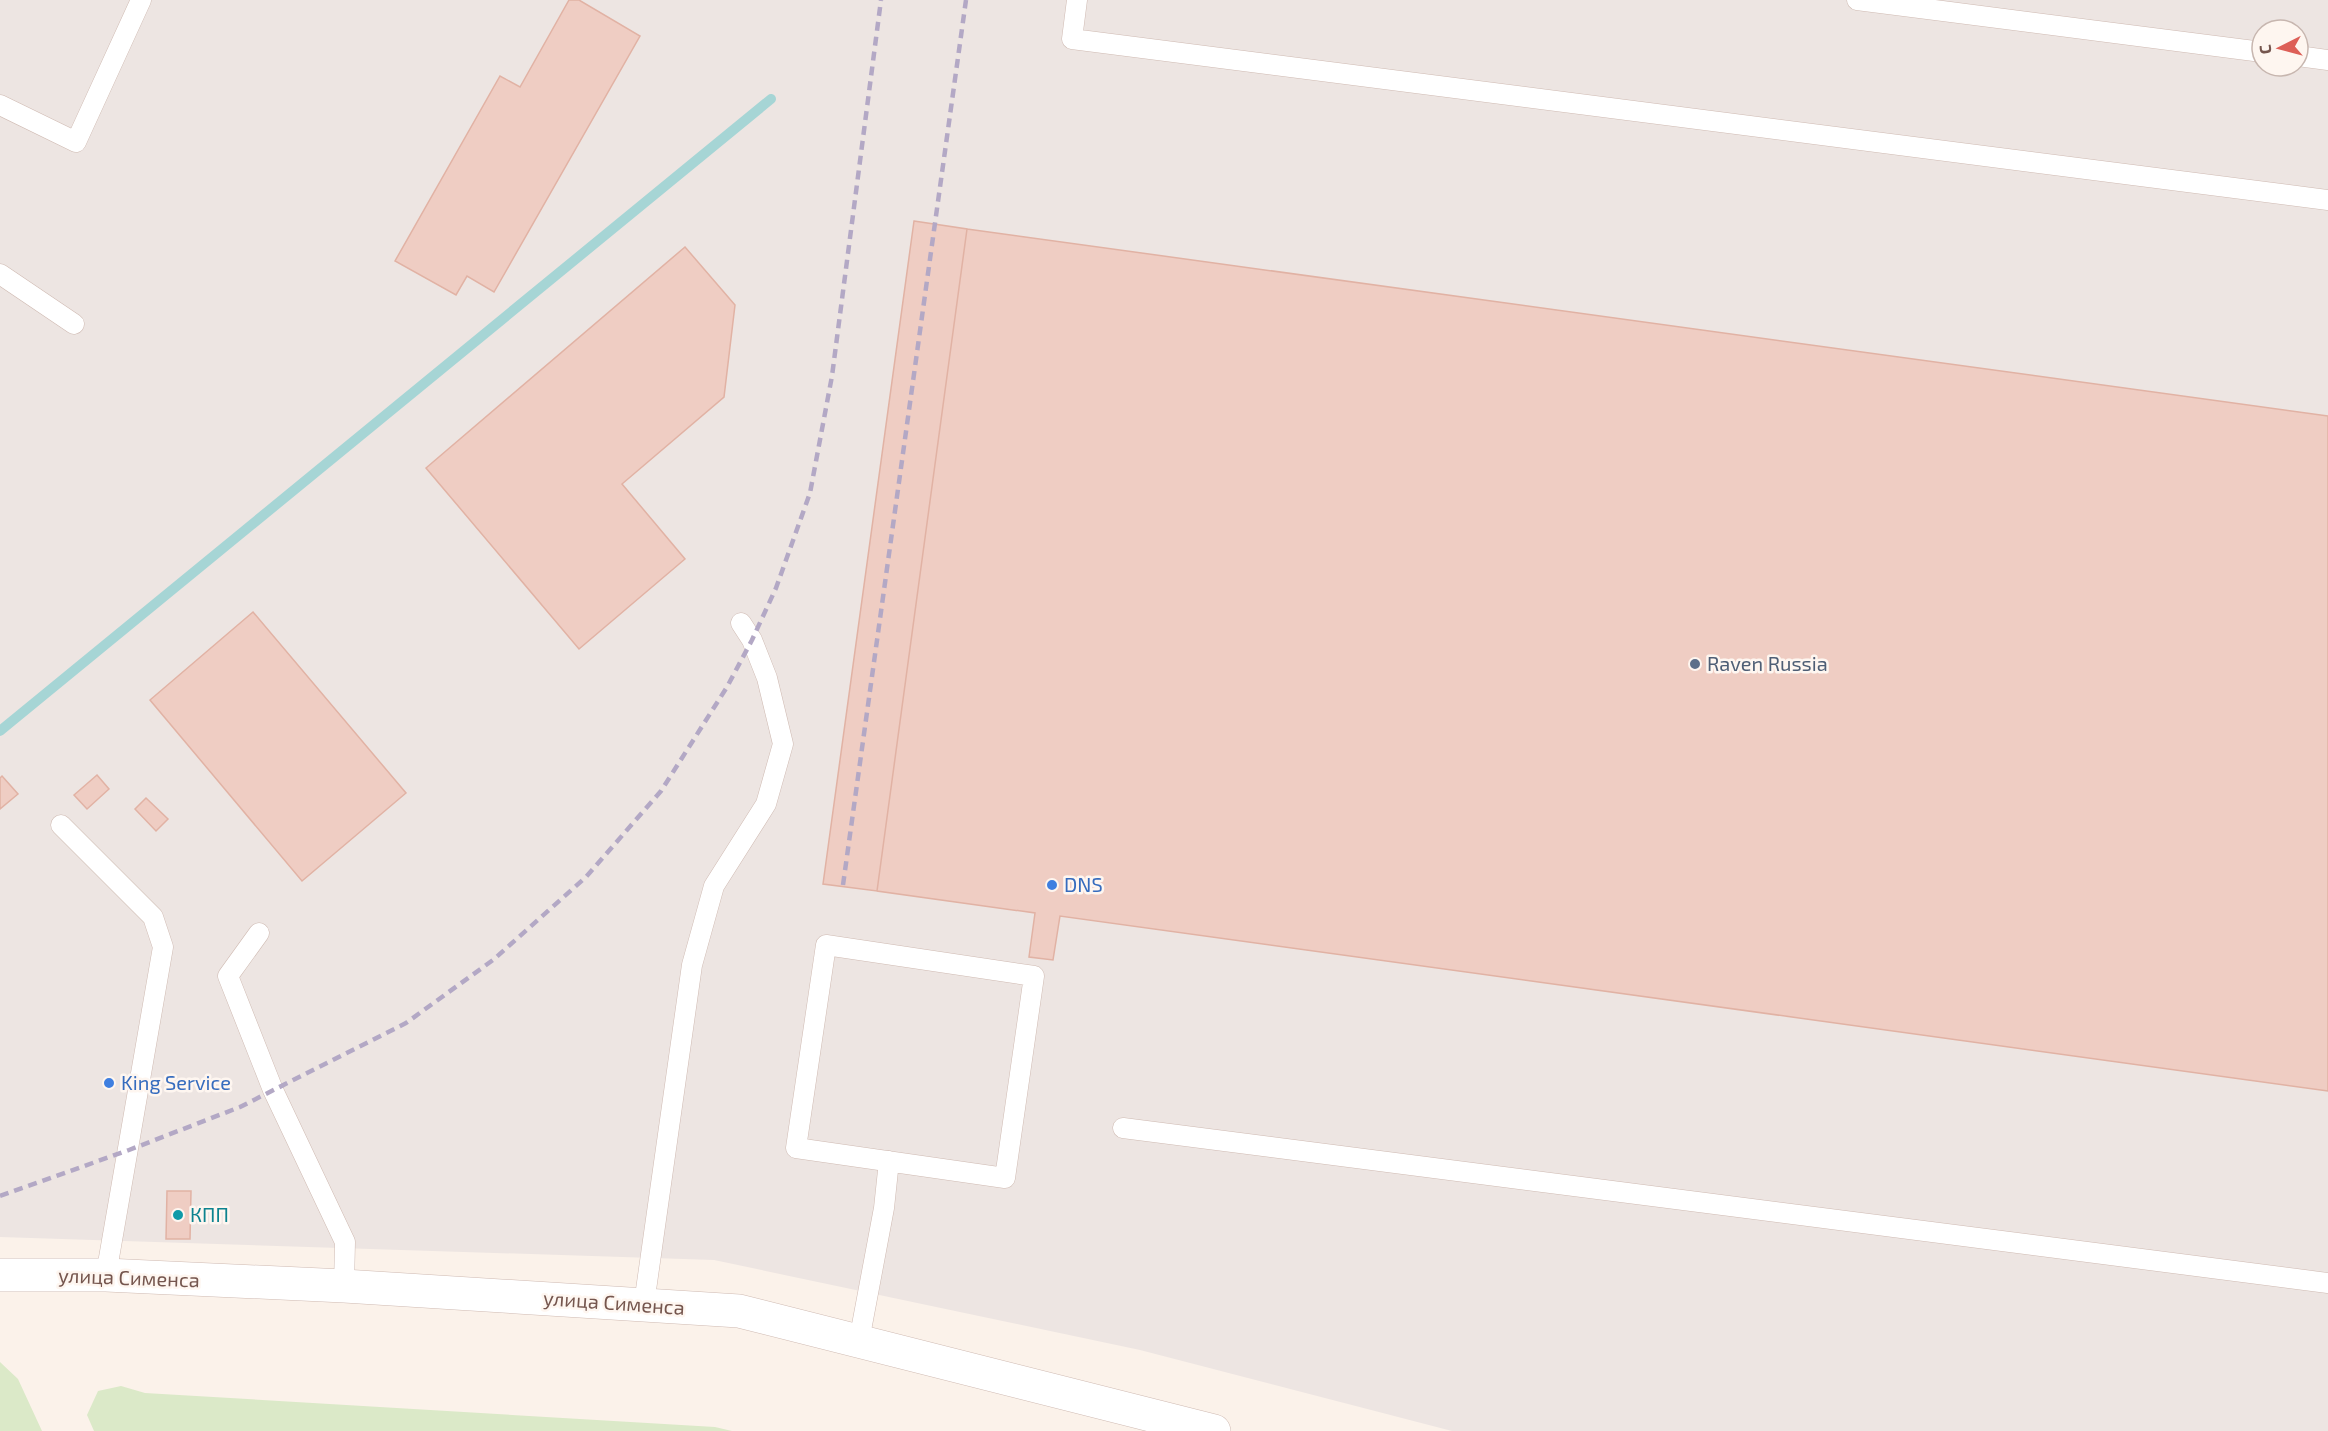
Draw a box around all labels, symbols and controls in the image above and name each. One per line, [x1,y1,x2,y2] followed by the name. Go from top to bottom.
[2250,18,2310,78] north arrow
[2255,44,2275,55] text: С
[1707,651,1828,675] place label: Raven Russia
[1688,657,1702,671] marker: Raven Russia
[1064,872,1103,896] place label: DNS
[1045,878,1059,892] marker: DNS
[121,1070,231,1094] place label: King Service
[102,1076,116,1090] marker: King Service
[190,1202,229,1226] place label: КПП
[171,1208,185,1222] marker: КПП
[58,1263,200,1292] street label: улица Сименса
[542,1285,686,1320] street label: улица Сименса

